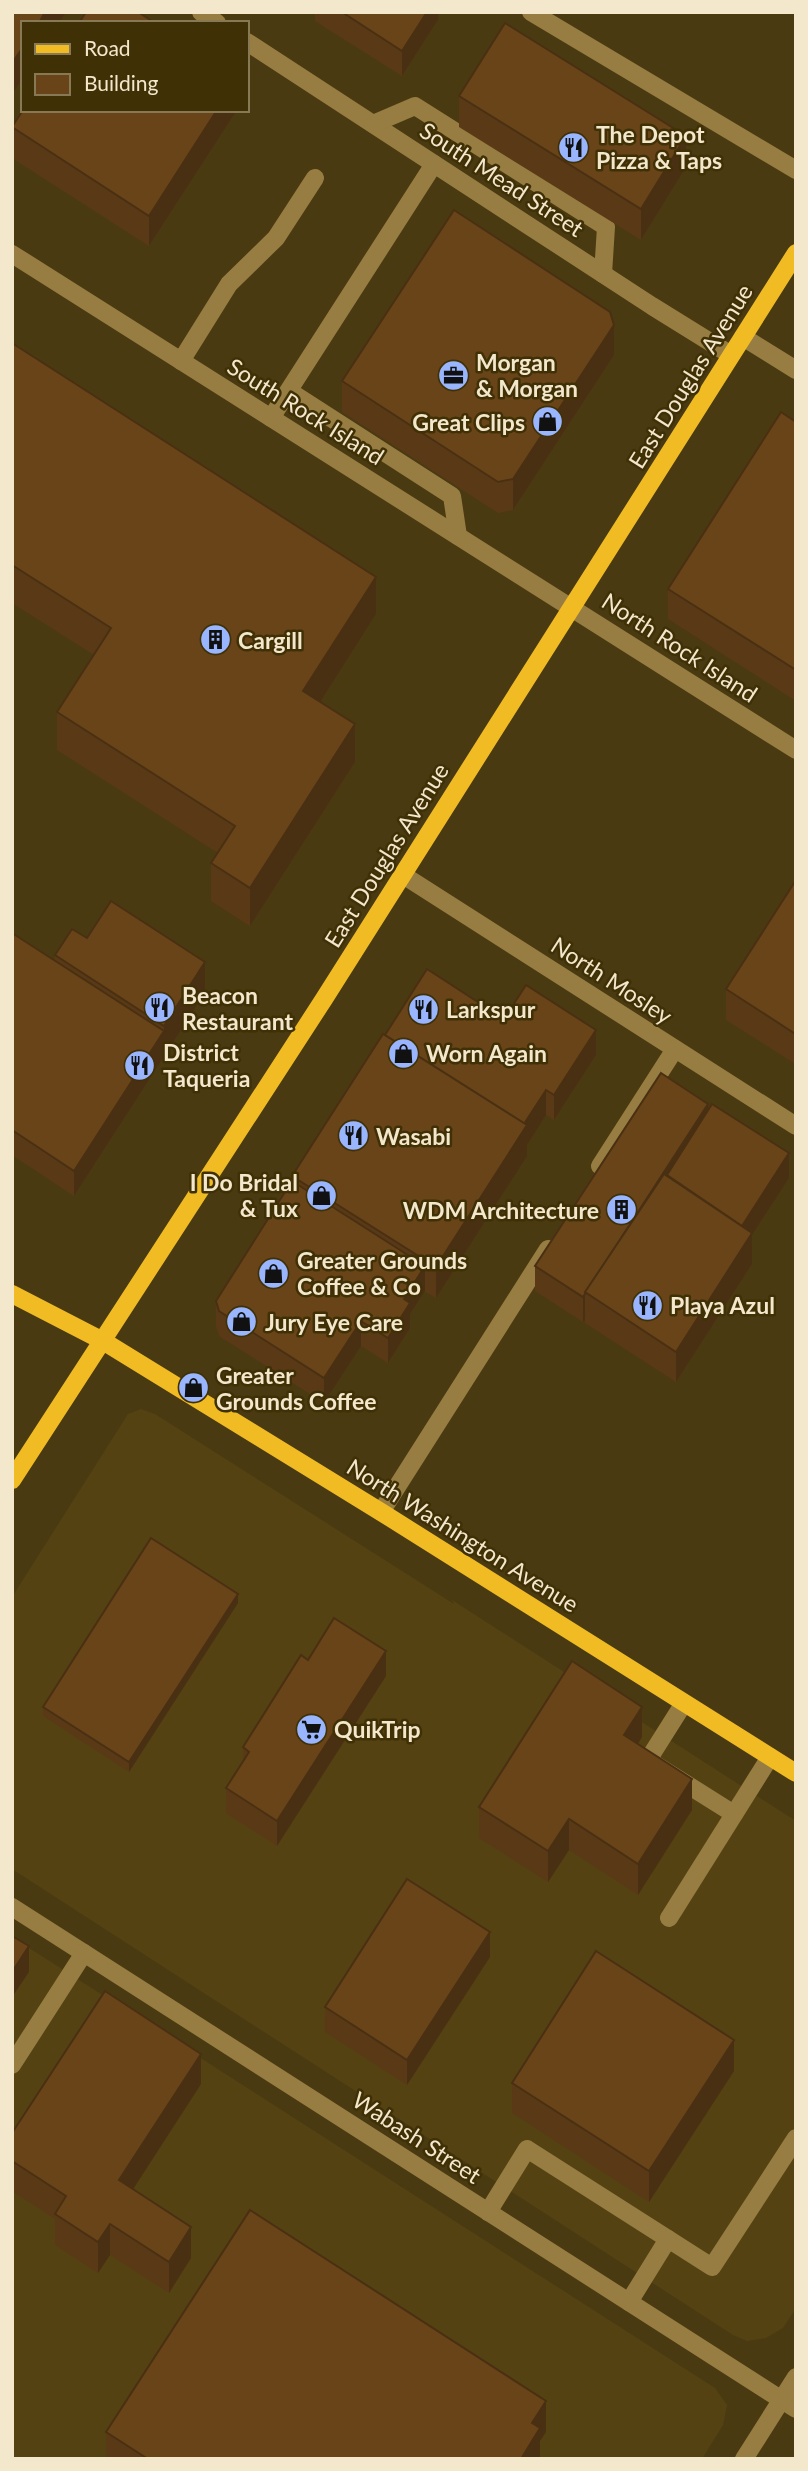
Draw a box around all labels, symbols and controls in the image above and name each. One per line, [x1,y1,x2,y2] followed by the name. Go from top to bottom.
[21,21,248,112] legend
[84,35,131,60] text: Road
[84,70,159,95] text: Building
[415,116,590,243] street label: South Mead Street
[596,120,722,174] place label: The Depot Pizza & Taps
[556,130,590,164] restaurant icon: The Depot Pizza & Taps
[622,279,758,473] street label: East Douglas Avenue
[476,348,578,402] place label: Morgan & Morgan
[223,352,389,470] street label: South Rock Island
[436,358,470,392] office icon: Morgan & Morgan
[531,405,565,439] shop icon: Great Clips
[412,408,525,436] place label: Great Clips
[597,586,763,708] street label: North Rock Island
[198,623,232,657] building icon: Cargill
[238,626,303,654] place label: Cargill
[318,758,454,952] street label: East Douglas Avenue
[546,930,678,1030] street label: North Mosley
[182,981,294,1035] place label: Beacon Restaurant
[142,991,176,1025] restaurant icon: Beacon Restaurant
[406,992,440,1026] restaurant icon: Larkspur
[446,995,536,1023] place label: Larkspur
[386,1036,420,1070] shop icon: Worn Again
[163,1038,250,1092] place label: District Taqueria
[426,1039,547,1067] place label: Worn Again
[123,1048,157,1082] restaurant icon: District Taqueria
[336,1119,370,1153] restaurant icon: Wasabi
[376,1122,451,1150] place label: Wasabi
[190,1168,298,1222] place label: I Do Bridal & Tux
[304,1178,338,1212] shop icon: I Do Bridal & Tux
[605,1193,639,1227] building icon: WDM Architecture
[403,1196,599,1224] place label: WDM Architecture
[297,1246,467,1300] place label: Greater Grounds Coffee & Co
[257,1256,291,1290] shop icon: Greater Grounds Coffee & Co
[630,1288,664,1322] restaurant icon: Playa Azul
[670,1291,775,1319] place label: Playa Azul
[225,1305,259,1339] shop icon: Jury Eye Care
[265,1308,403,1336] place label: Jury Eye Care
[216,1361,377,1415] place label: Greater Grounds Coffee
[176,1371,210,1405] shop icon: Greater Grounds Coffee
[342,1452,584,1618] street label: North Washington Avenue
[294,1712,328,1746] supermarket icon: QuikTrip
[334,1715,421,1743] place label: QuikTrip
[348,2085,487,2189] street label: Wabash Street

